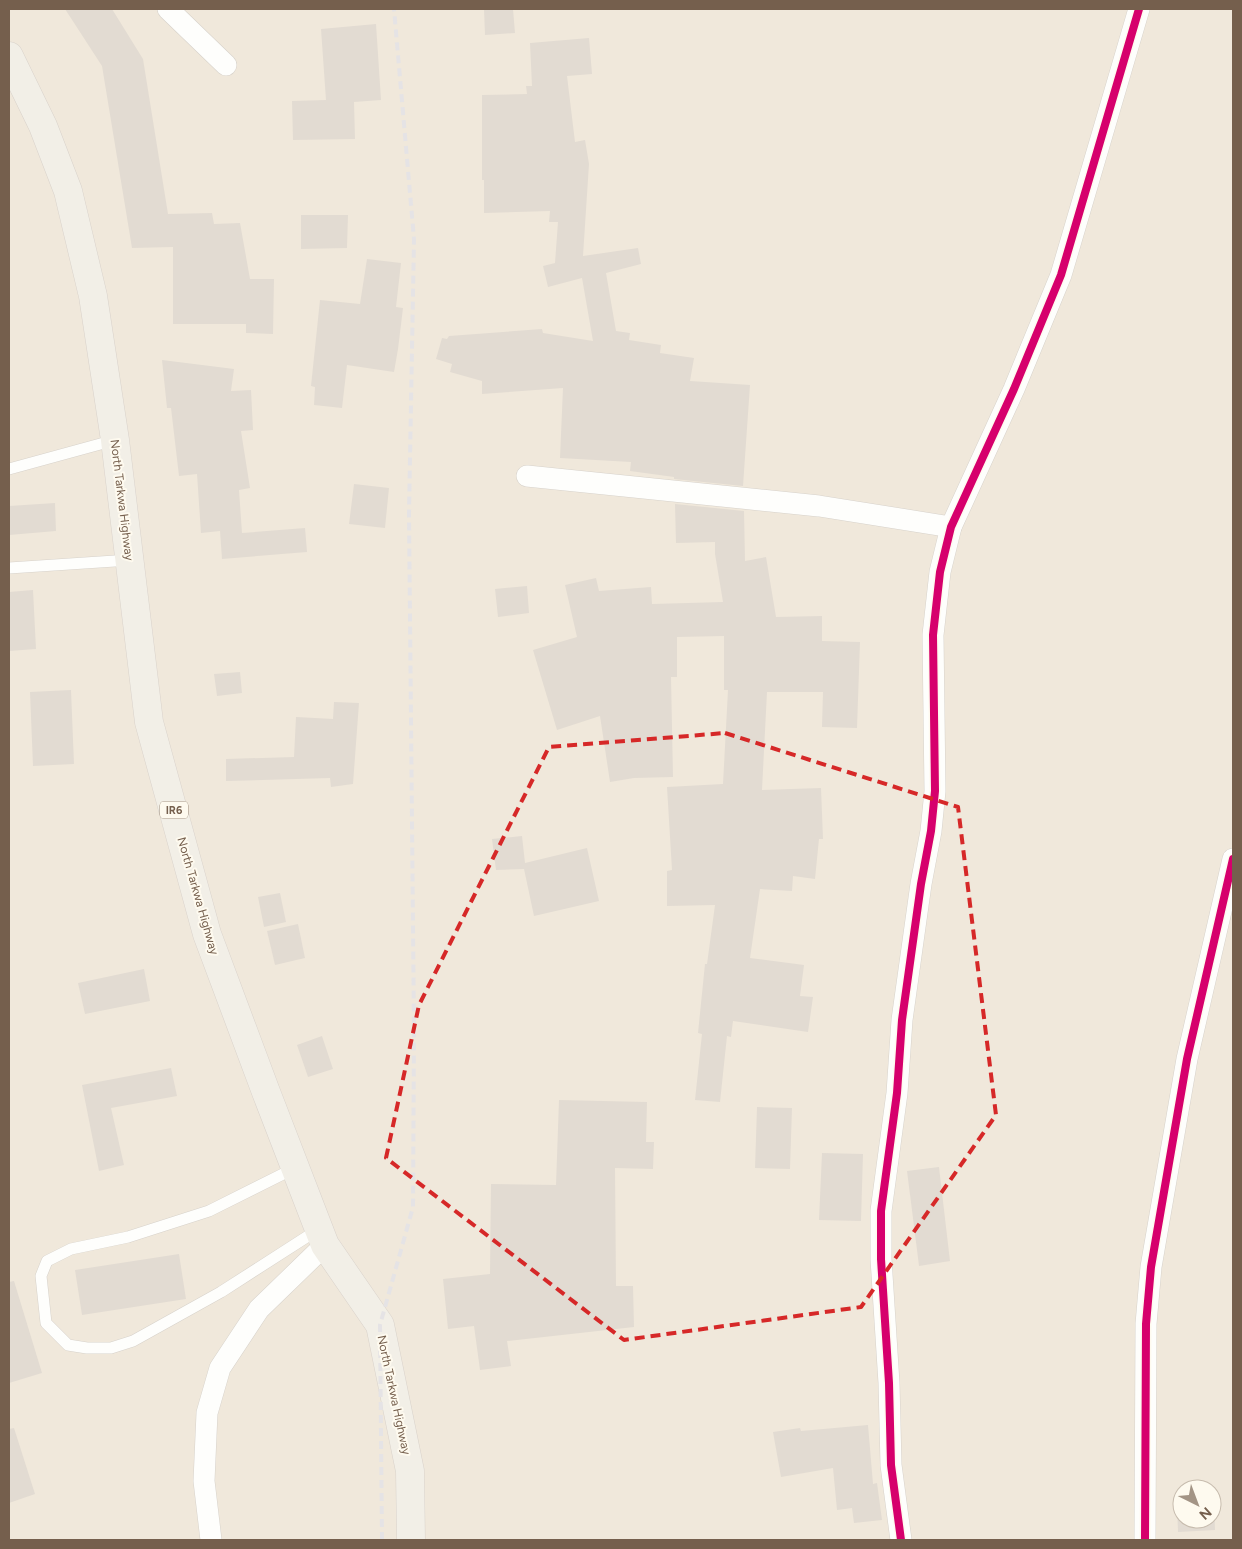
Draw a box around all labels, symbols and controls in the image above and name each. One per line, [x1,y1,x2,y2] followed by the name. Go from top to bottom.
[108,439,136,562] street label: North Tarkwa Highway
[160,802,188,818] road number: IR6
[174,836,222,957] street label: North Tarkwa Highway
[374,1334,414,1457] street label: North Tarkwa Highway
[1172,1479,1222,1529] north arrow
[1196,1503,1215,1523] text: N

